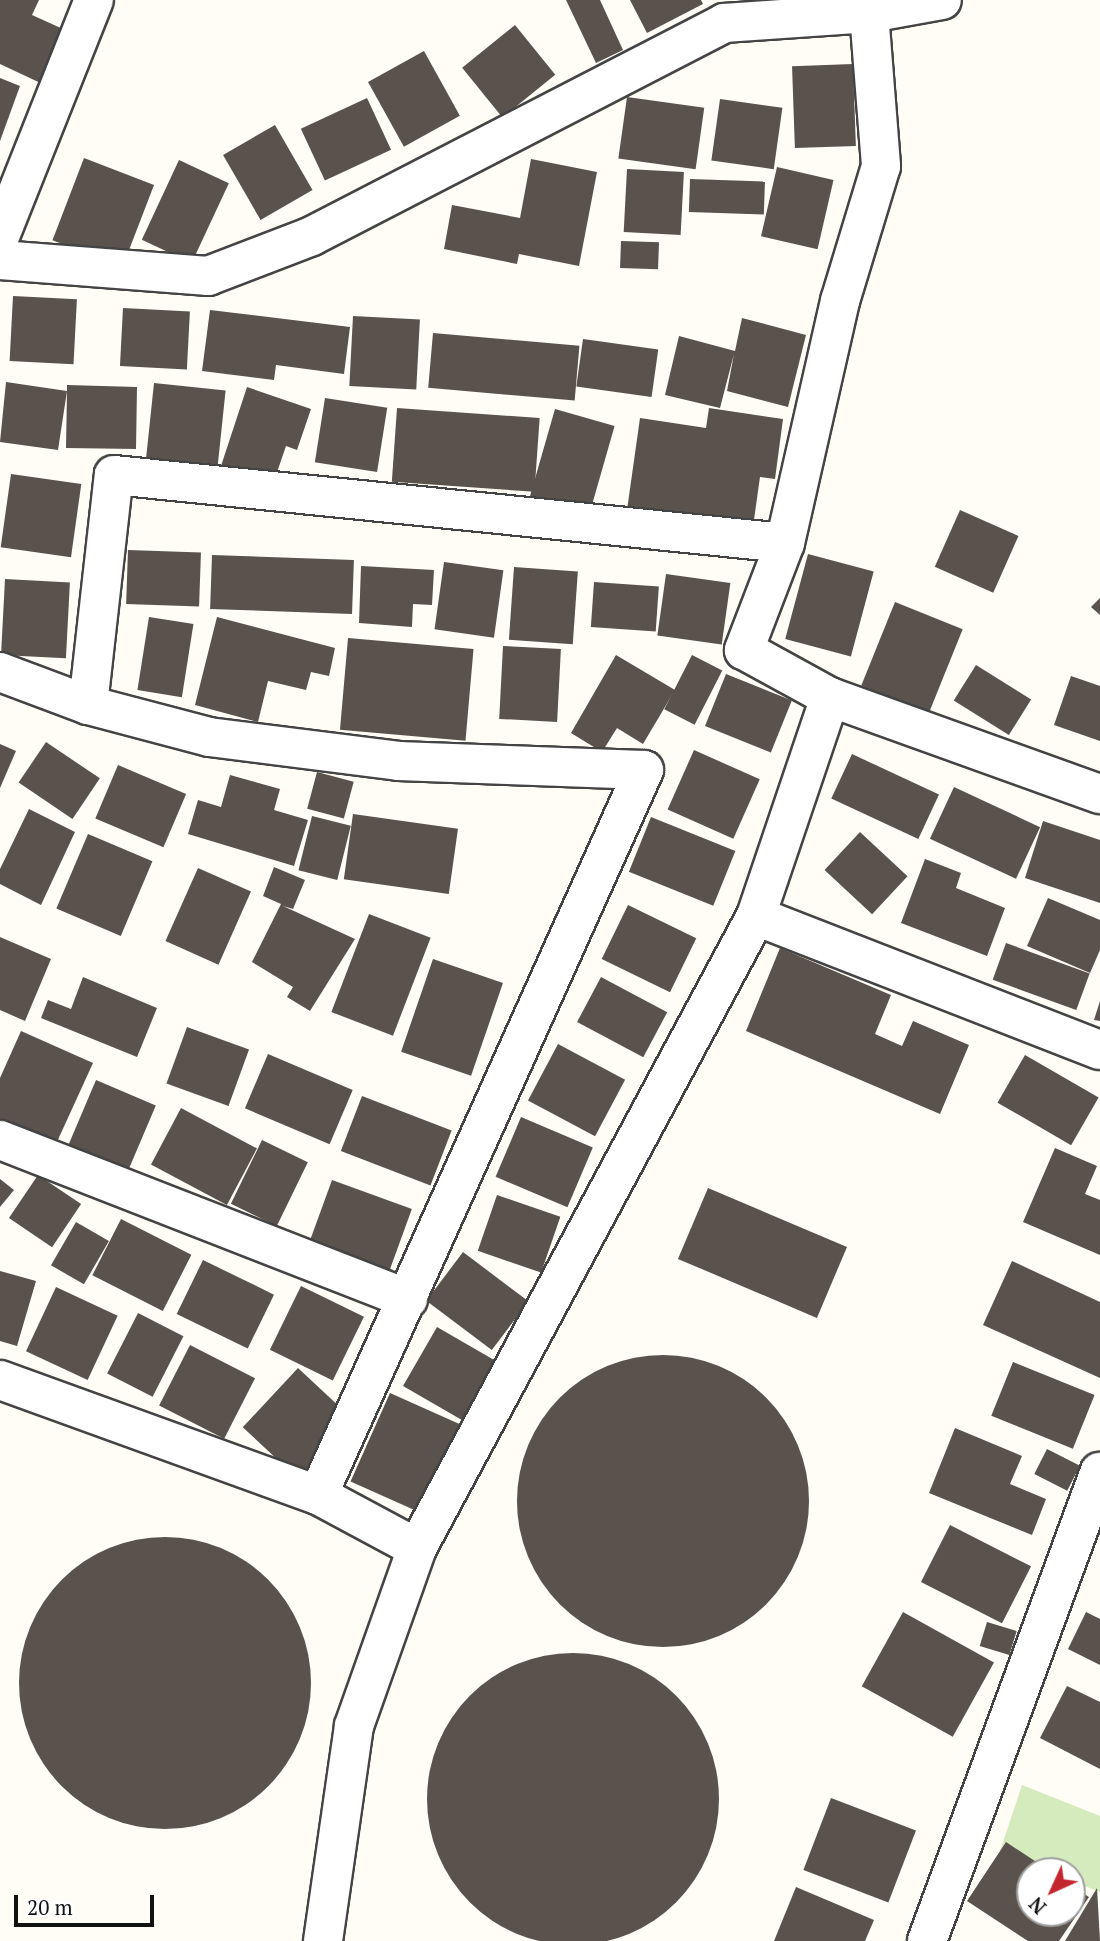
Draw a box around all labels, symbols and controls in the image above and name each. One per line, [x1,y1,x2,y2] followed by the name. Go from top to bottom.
[1016,1857,1086,1927] north arrow
[18,1882,158,1926] scale bar
[1023,1892,1051,1920] text: N
[27,1893,73,1921] text: 20 m

